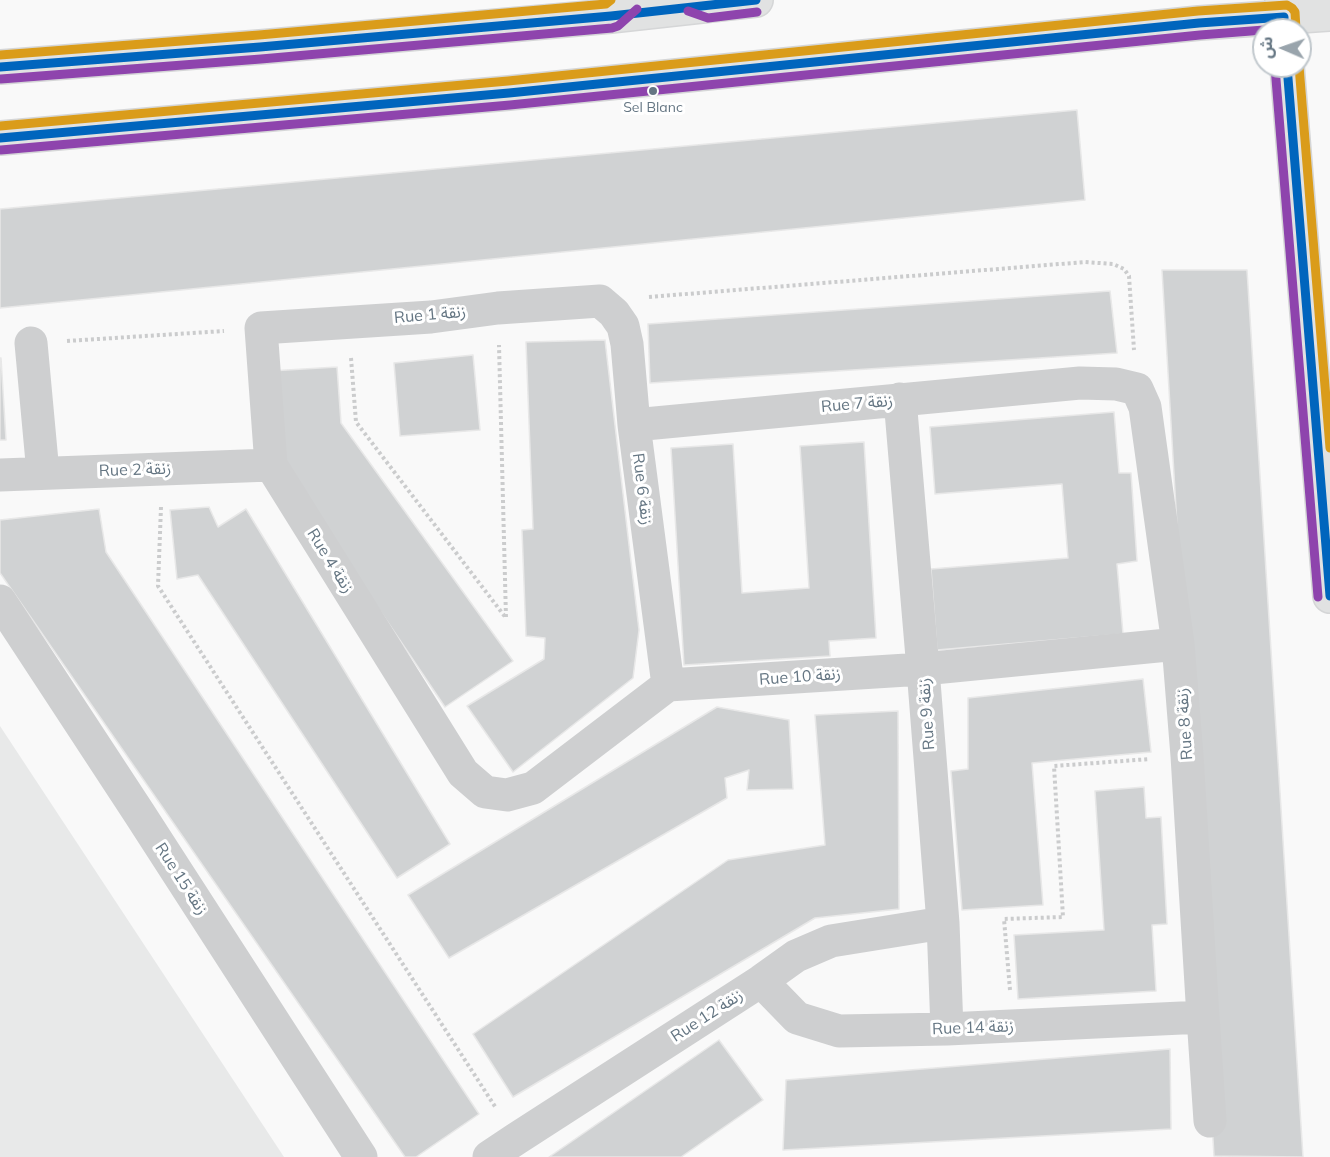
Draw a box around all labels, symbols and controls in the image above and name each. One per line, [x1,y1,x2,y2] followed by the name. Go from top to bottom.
[1252,18,1312,78] north arrow
[1256,36,1276,59] text: ش
[647,85,659,97] marker: Sel Blanc
[623,100,683,116] place label: Sel Blanc
[393,302,467,328] street label: Rue 1 زنقة
[820,391,894,417] street label: Rue 7 زنقة
[628,452,656,526] street label: Rue 6 زنقة
[99,459,171,481] street label: Rue 2 زنقة
[303,525,357,597] street label: Rue 4 زنقة
[758,665,842,689] street label: Rue 10 زنقة
[915,677,939,751] street label: Rue 9 زنقة
[1173,687,1197,761] street label: Rue 8 زنقة
[151,839,211,919] street label: Rue 15 زنقة
[667,986,747,1046] street label: Rue 12 زنقة
[932,1017,1014,1039] street label: Rue 14 زنقة

